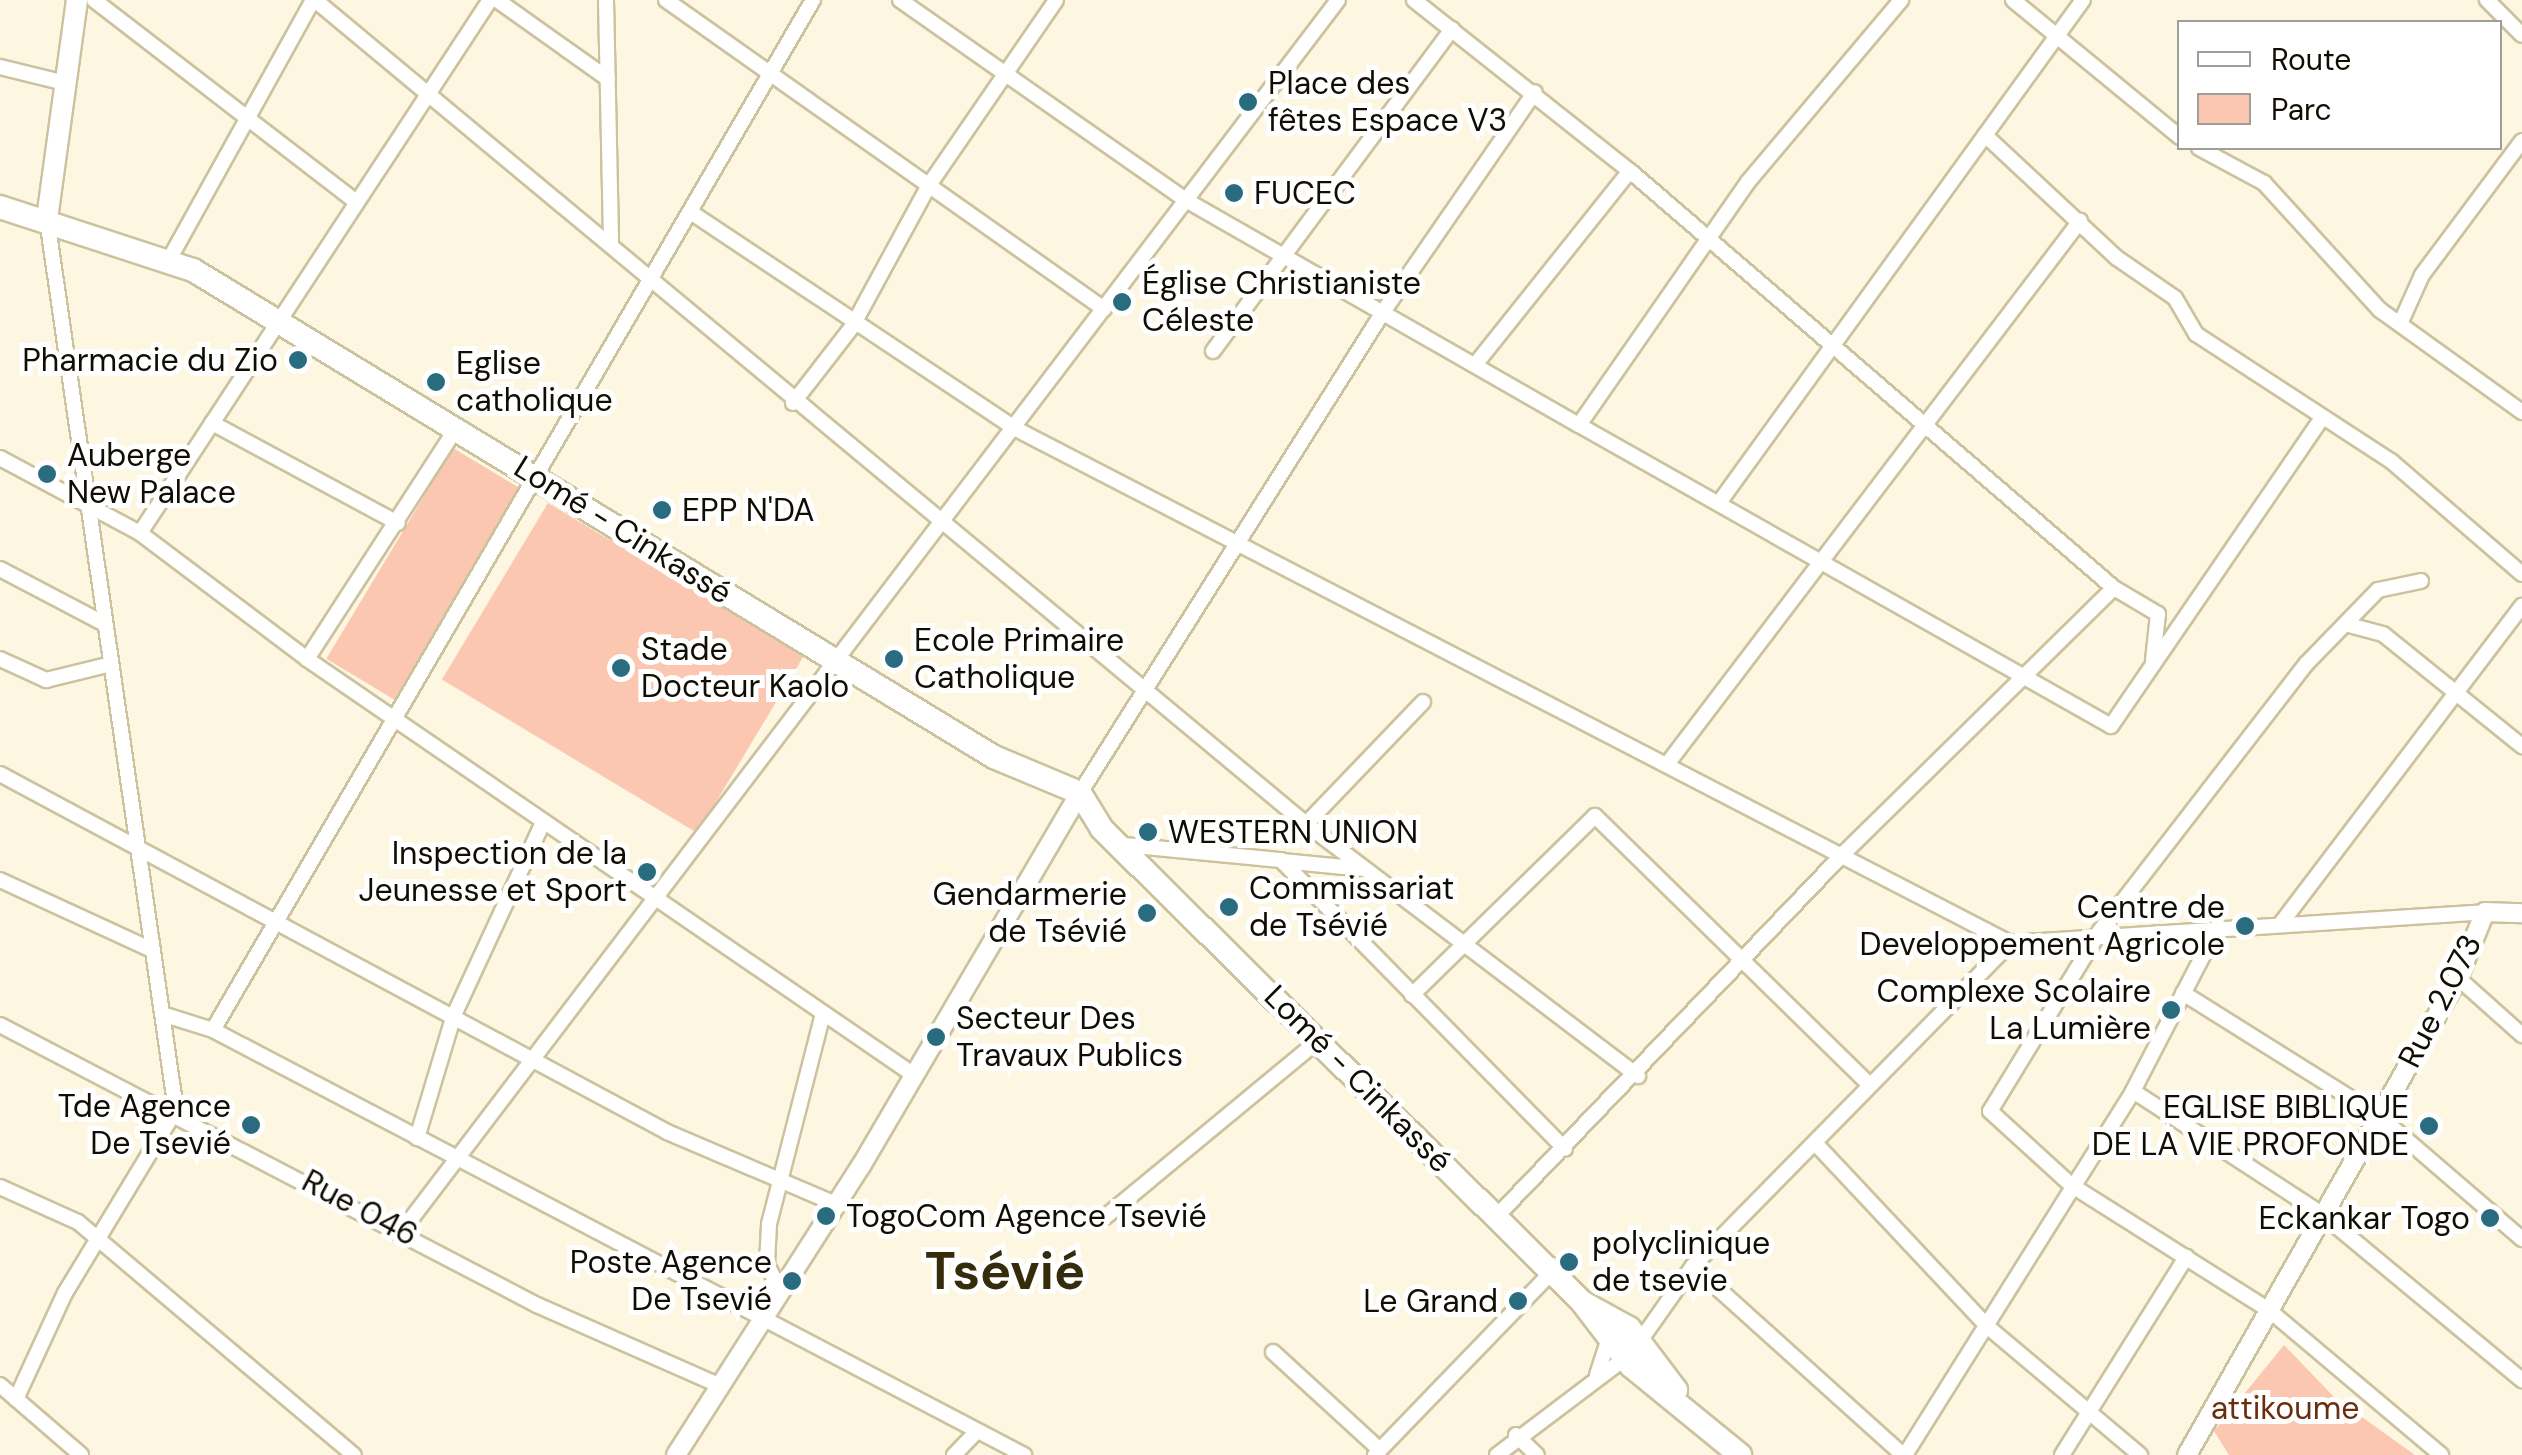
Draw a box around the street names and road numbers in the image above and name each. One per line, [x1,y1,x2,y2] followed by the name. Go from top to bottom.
[507,448,739,612] street label: Lomé - Cinkassé
[2390,928,2490,1074] street label: Rue 2.073
[1256,977,1460,1181] street label: Lomé - Cinkassé
[296,1162,424,1254] street label: Rue 046

